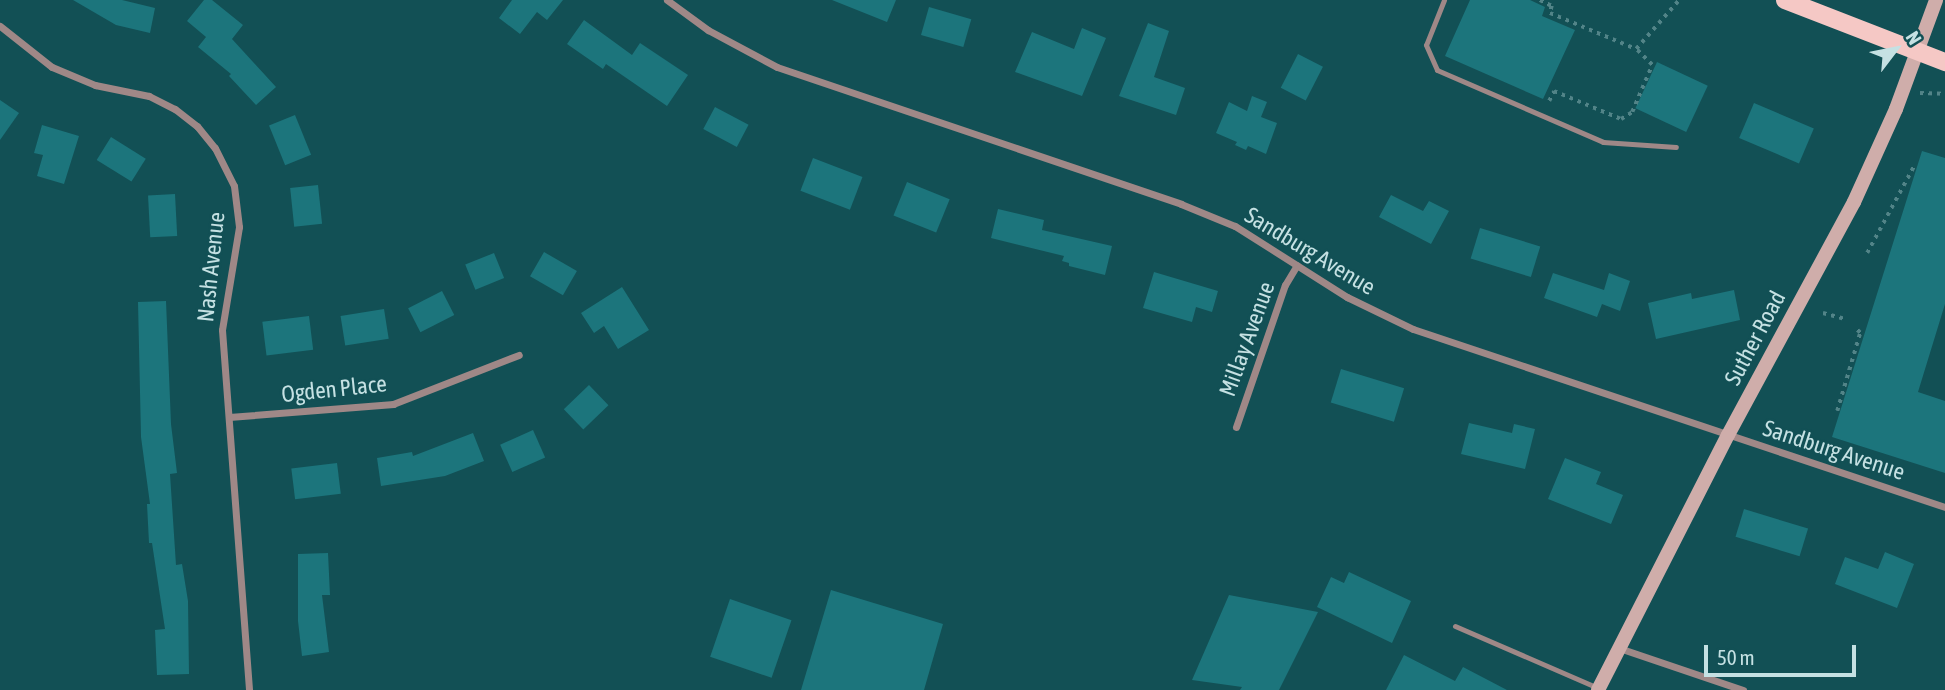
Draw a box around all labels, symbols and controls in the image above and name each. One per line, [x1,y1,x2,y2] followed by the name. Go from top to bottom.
[1861,14,1931,84] north arrow
[1902,27,1926,48] text: N
[1240,201,1380,301] street label: Sandburg Avenue
[192,211,230,323] street label: Nash Avenue
[1214,278,1280,400] street label: Millay Avenue
[1719,286,1791,390] street label: Suther Road
[280,370,388,408] street label: Ogden Place
[1760,414,1908,486] street label: Sandburg Avenue
[1707,630,1859,674] scale bar
[1717,645,1755,669] text: 50 m

